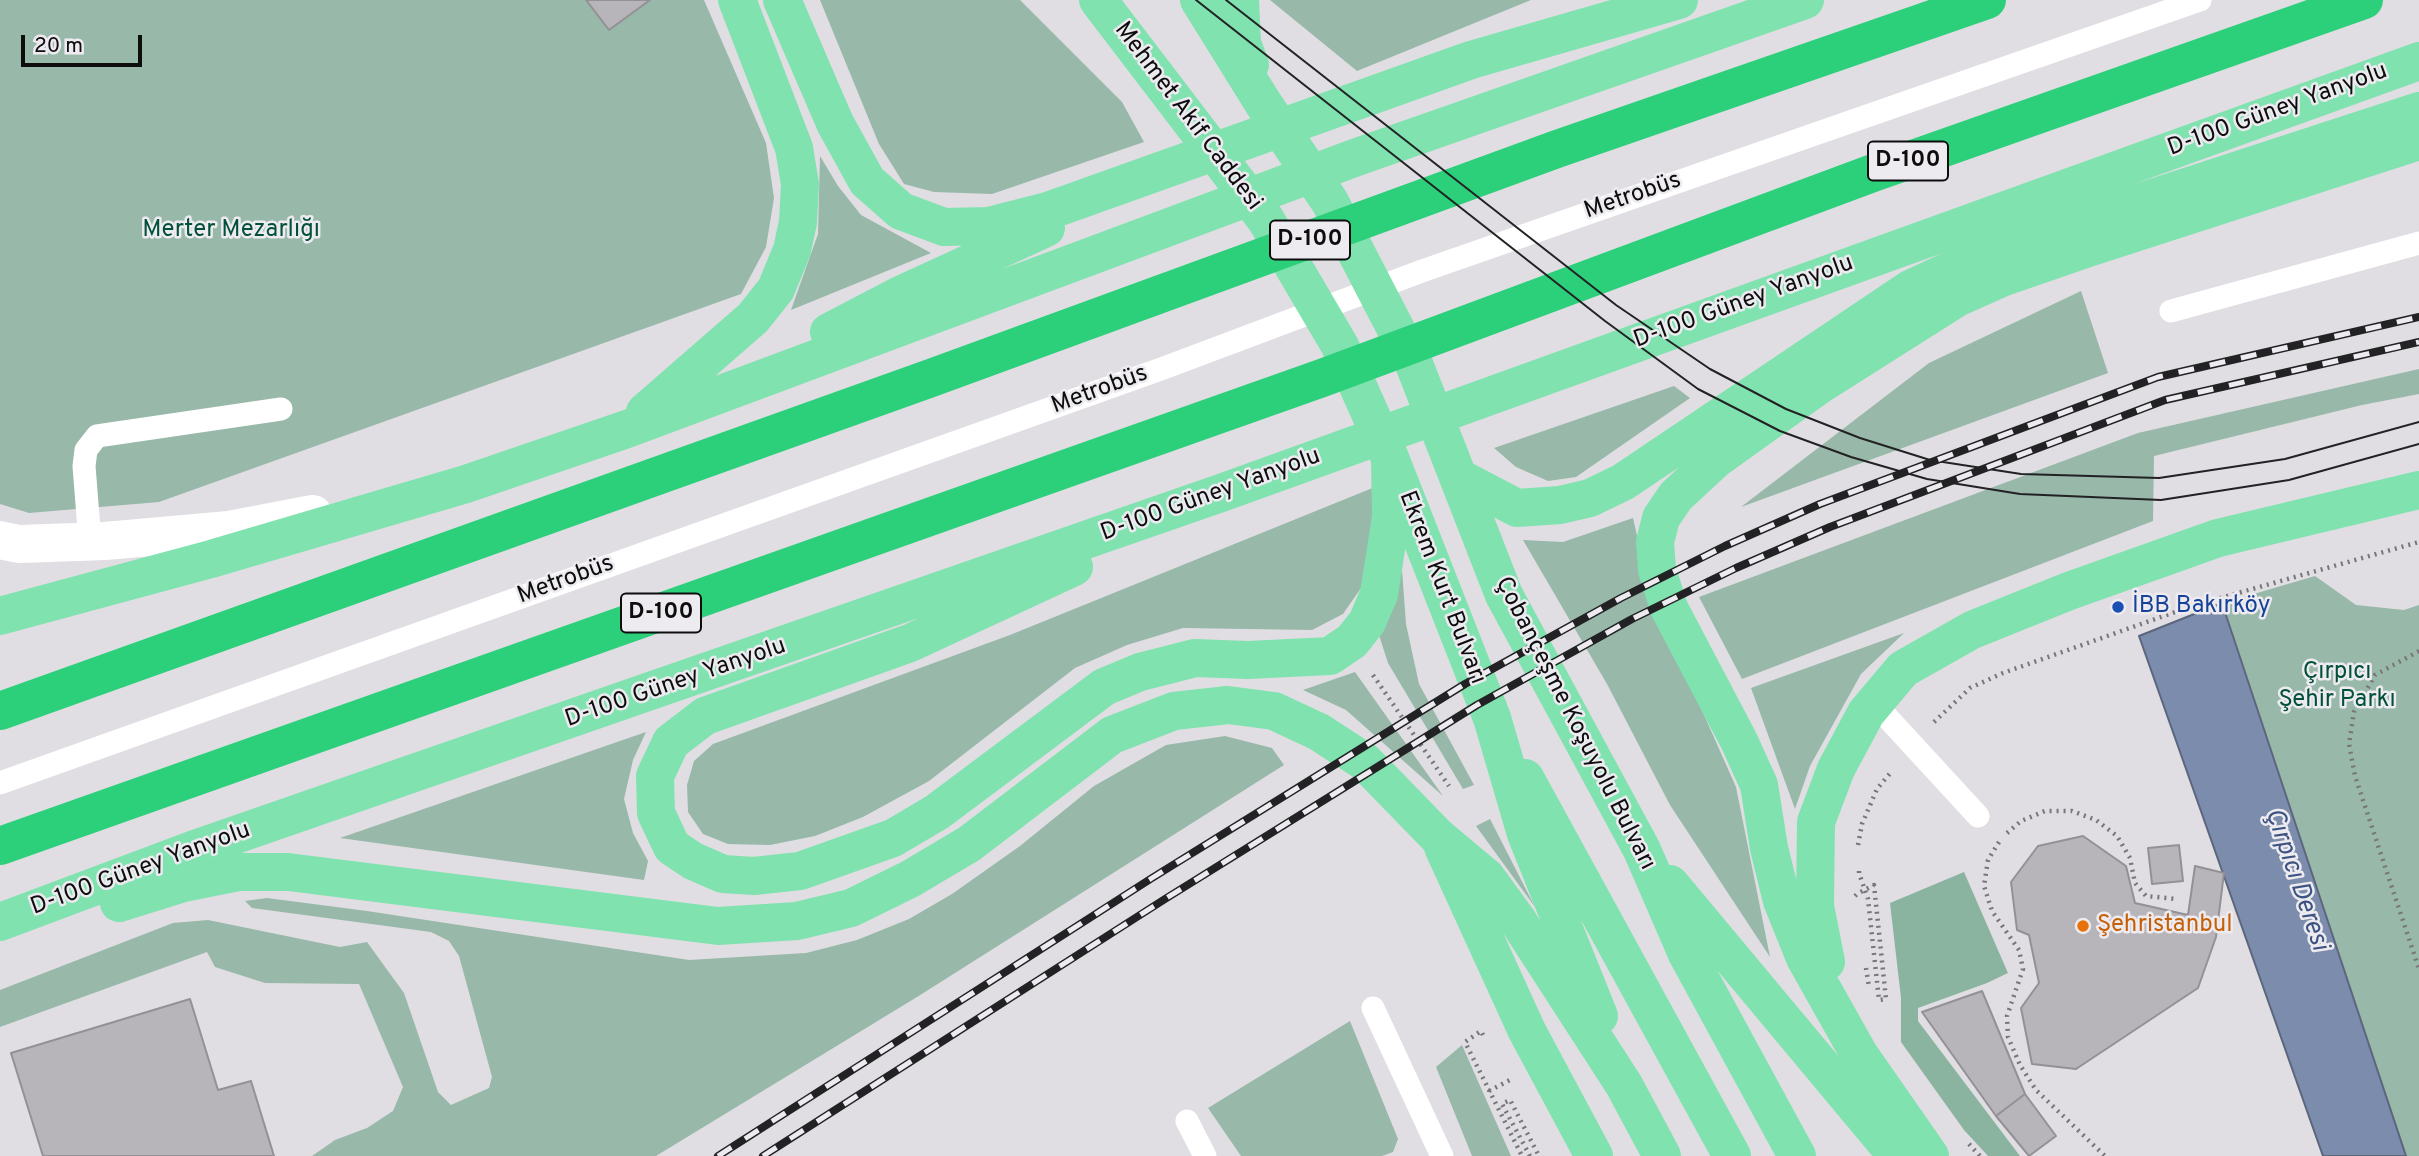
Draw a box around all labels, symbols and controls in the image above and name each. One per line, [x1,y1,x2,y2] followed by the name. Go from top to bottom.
[1107,17,1267,217] street label: Mehmet Akif Caddesi
[24,21,145,65] scale bar
[34,33,83,60] text: 20 m
[2164,58,2392,164] street label: D-100 Güney Yanyolu
[1868,142,1948,180] road number: D-100
[1581,167,1685,227] street label: Metrobüs
[142,217,320,245] park label: Merter Mezarlığı
[1270,220,1350,260] road number: D-100
[1630,250,1858,356] street label: D-100 Güney Yanyolu
[1048,360,1152,422] street label: Metrobüs
[1097,443,1325,549] street label: D-100 Güney Yanyolu
[1391,487,1491,689] street label: Ekrem Kurt Bulvarı
[514,550,618,612] street label: Metrobüs
[1487,573,1661,875] street label: Çobançeşme Koşuyolu Bulvarı
[2132,593,2271,621] place label: İBB Bakırköy
[621,594,701,632] road number: D-100
[2110,599,2126,615] marker: İBB Bakırköy
[562,633,790,735] street label: D-100 Güney Yanyolu
[2278,659,2396,715] park label: Çırpıcı Şehir Parkı
[2256,805,2334,955] water label: Çırpıcı Deresi
[27,817,255,923] street label: D-100 Güney Yanyolu
[2097,912,2233,940] place label: Şehristanbul
[2075,918,2091,934] marker: Şehristanbul

